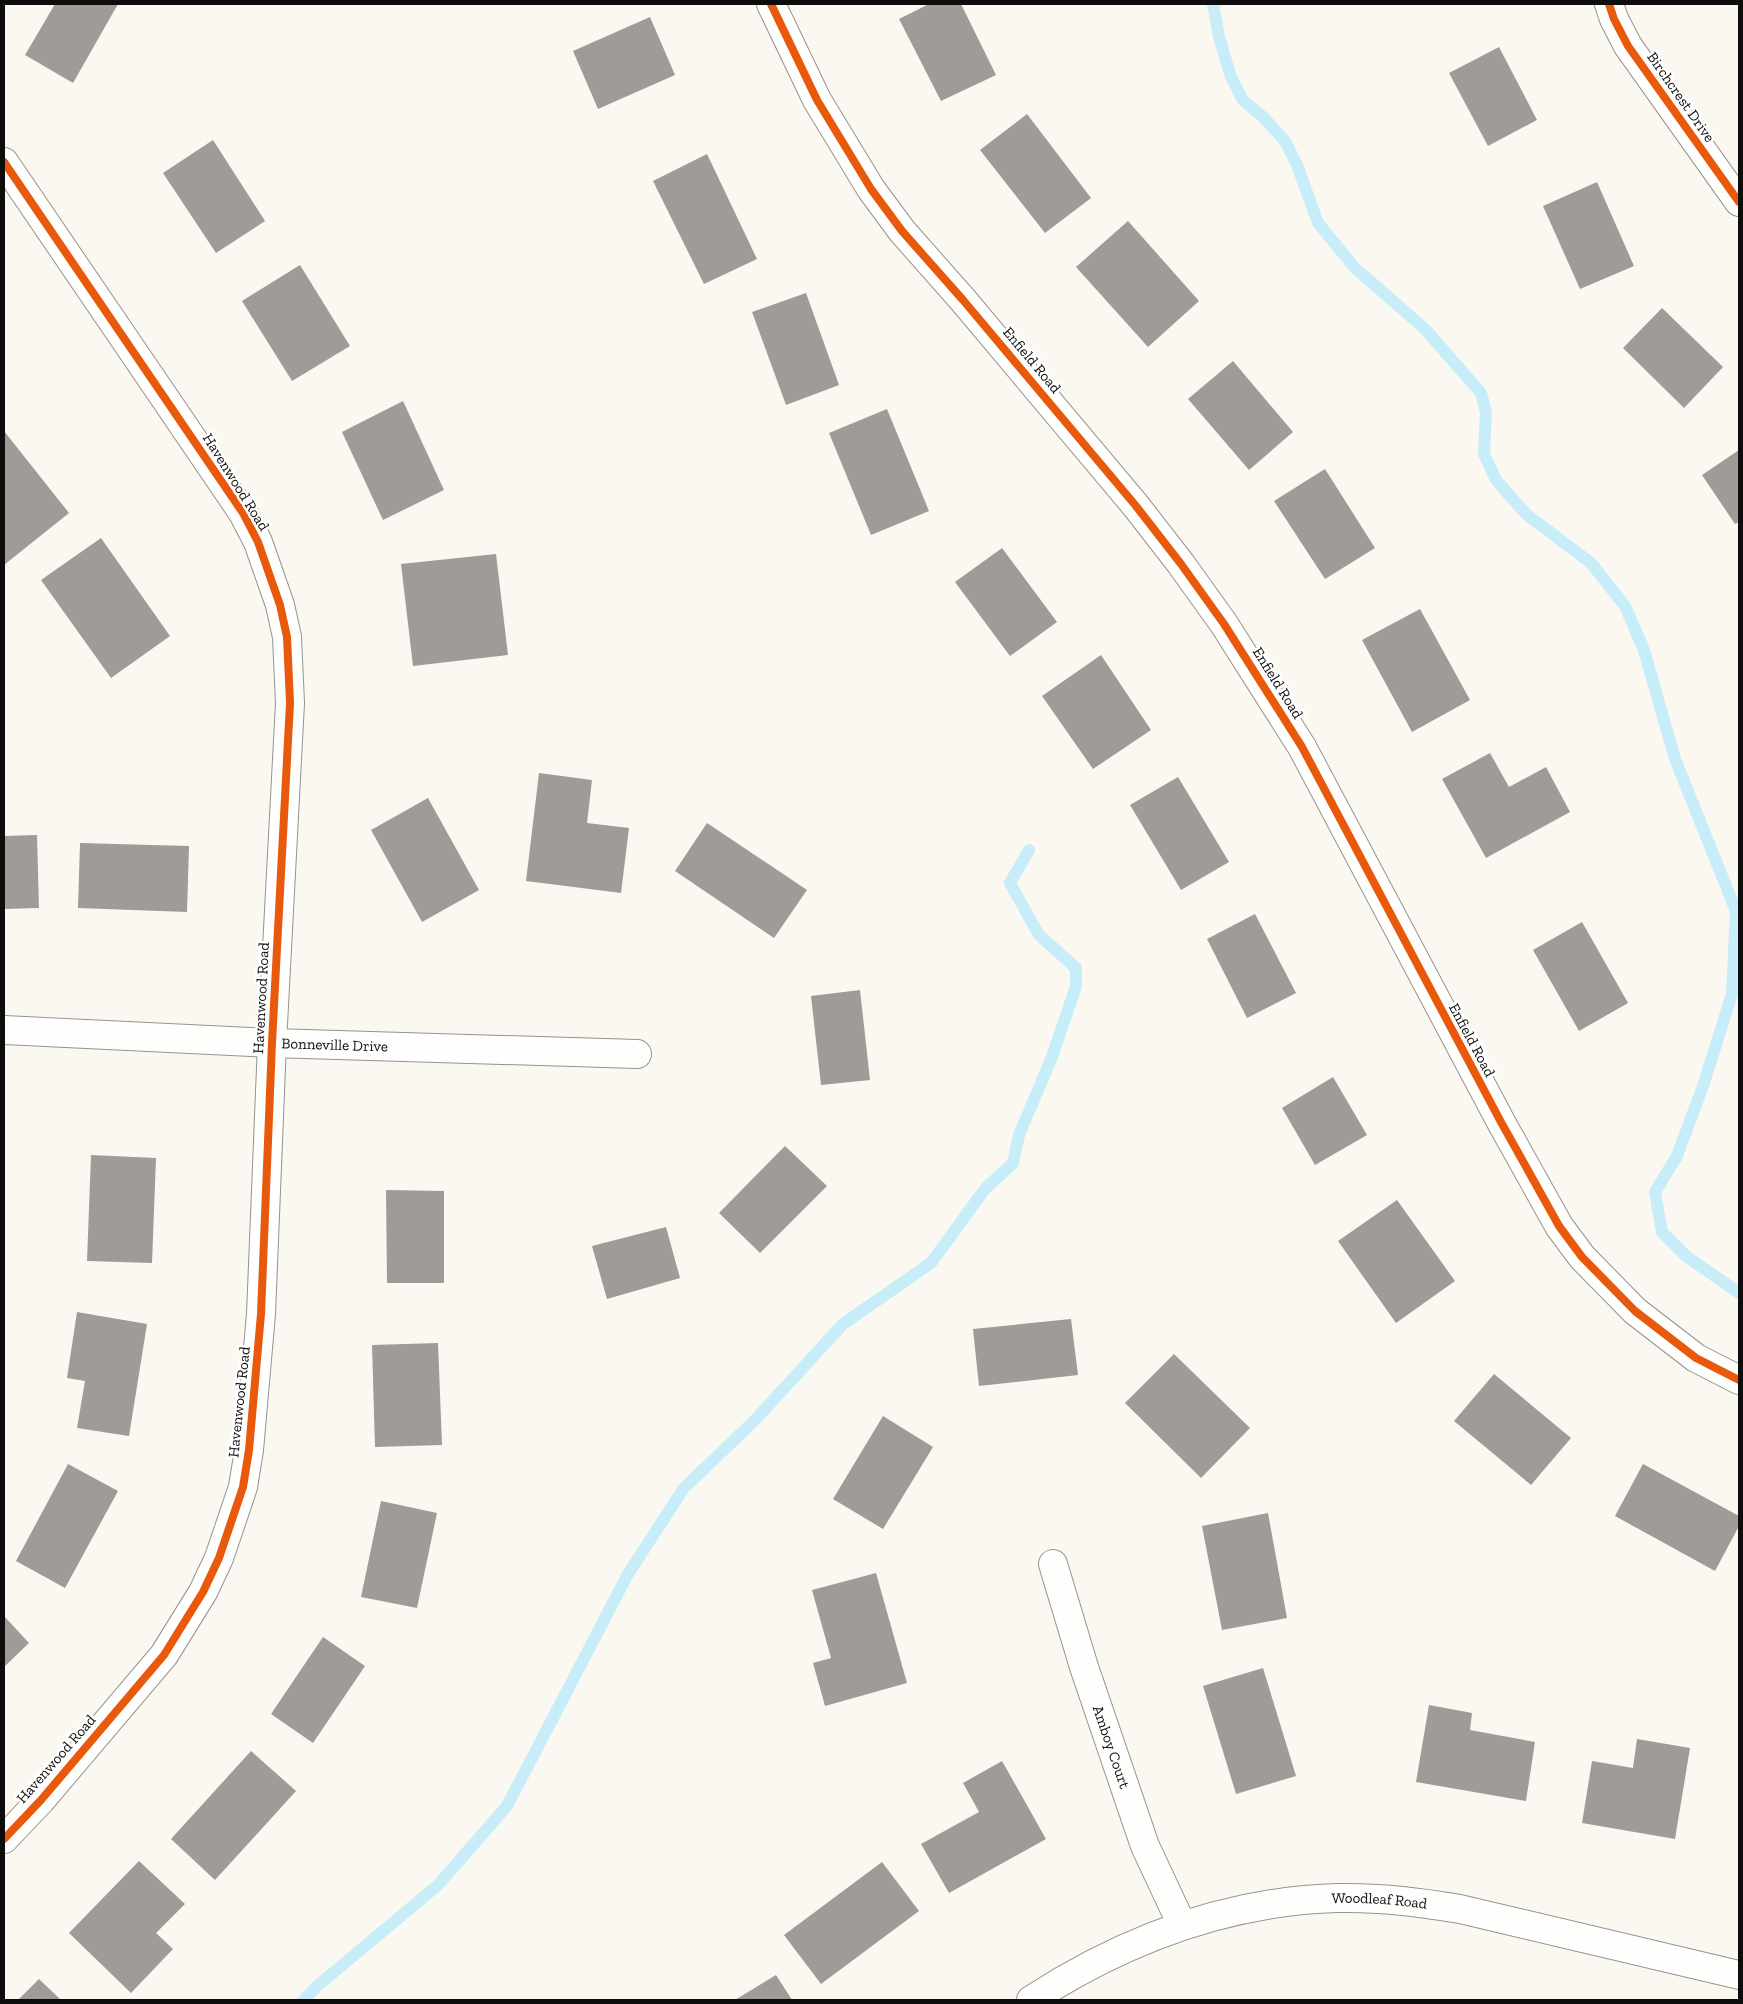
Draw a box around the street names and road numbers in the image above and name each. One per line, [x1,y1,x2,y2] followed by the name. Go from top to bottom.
[1643,48,1719,146] street label: Birchcrest Drive
[999,323,1065,397] street label: Enfield Road
[199,430,274,535] street label: Havenwood Road
[1249,644,1307,723] street label: Enfield Road
[249,941,273,1054] street label: Havenwood Road
[1445,1000,1499,1081] street label: Enfield Road
[281,1034,388,1055] street label: Bonneville Drive
[224,1345,254,1458] street label: Havenwood Road
[1089,1703,1134,1791] street label: Amboy Court
[13,1710,100,1807] street label: Havenwood Road
[1331,1889,1429,1913] street label: Woodleaf Road

